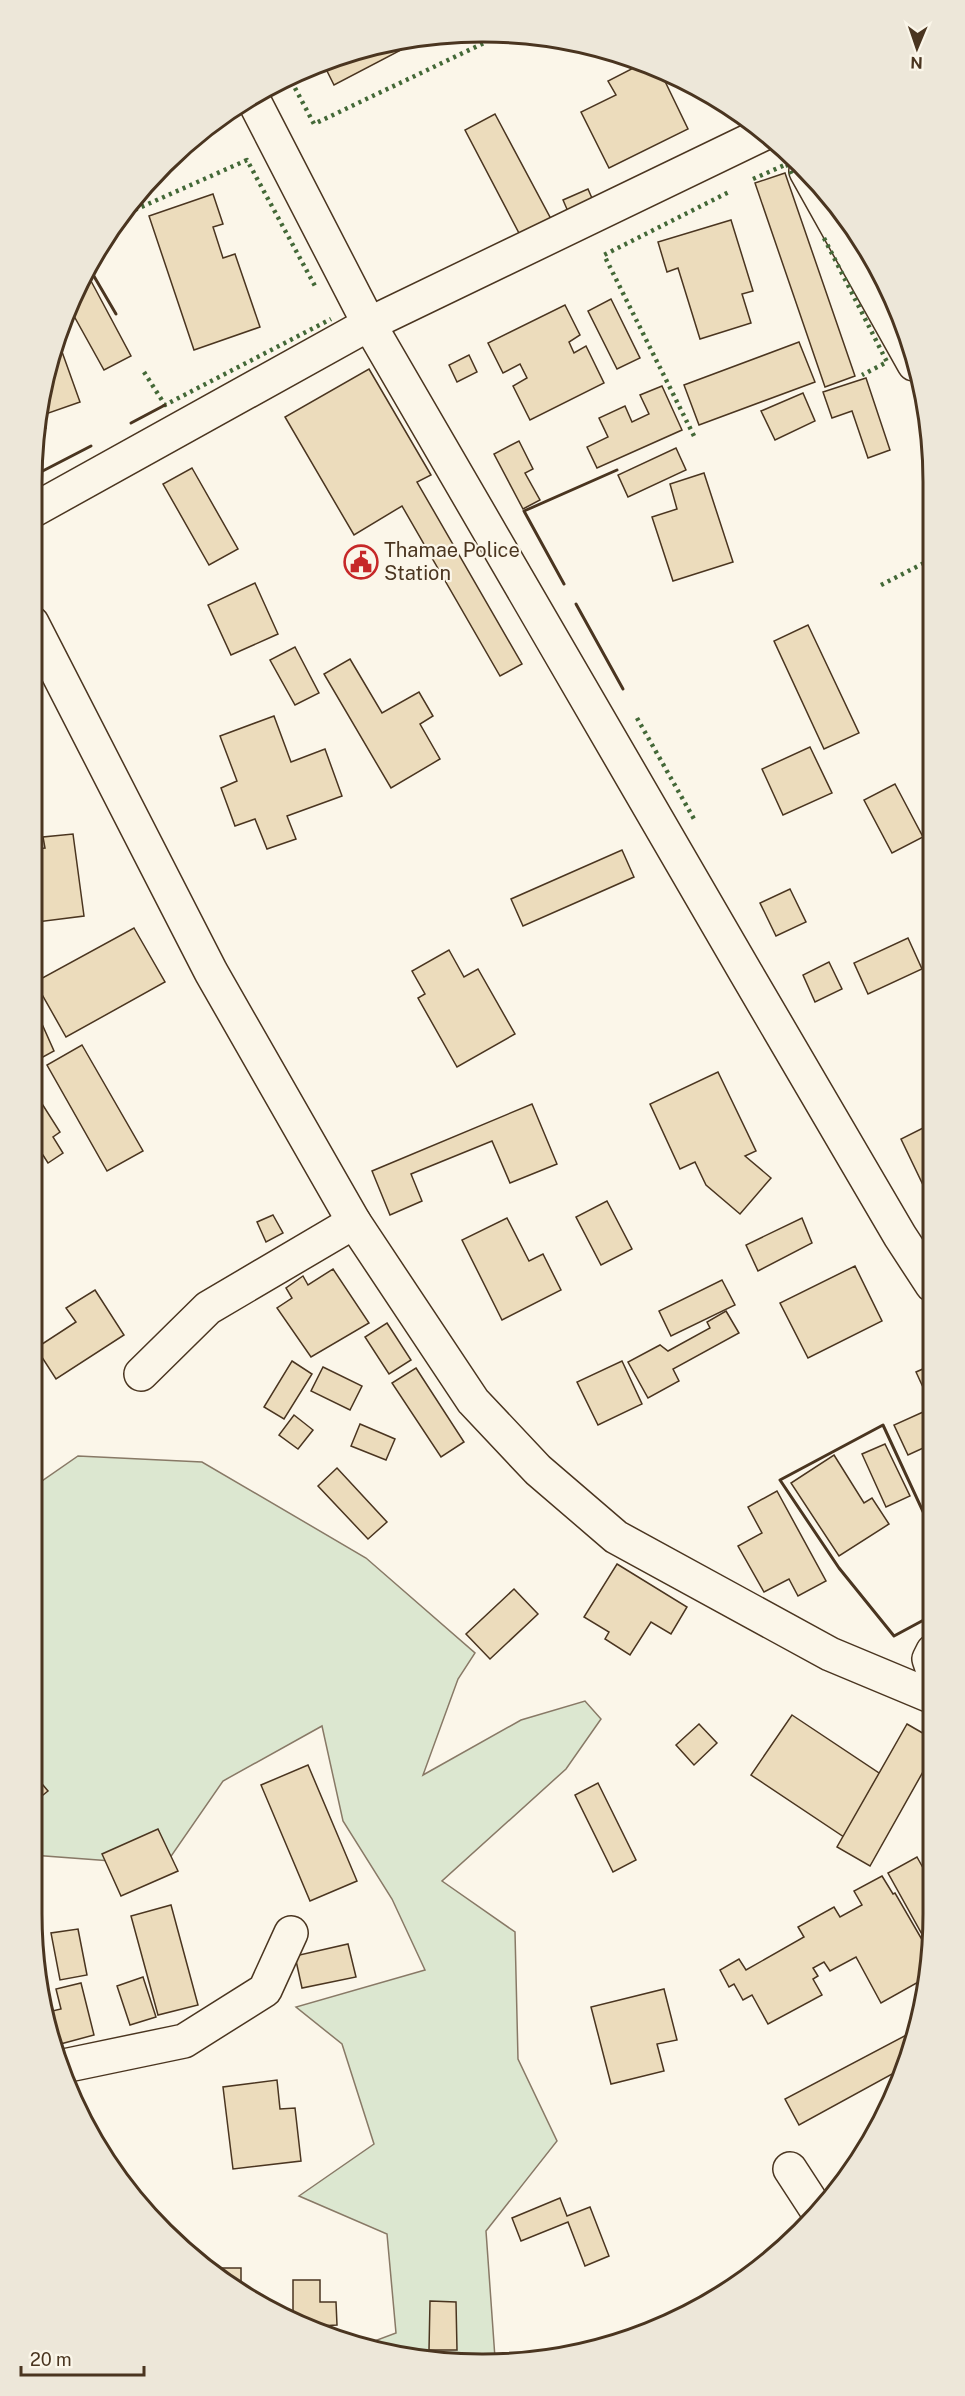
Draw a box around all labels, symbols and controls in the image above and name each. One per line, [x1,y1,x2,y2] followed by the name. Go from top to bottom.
[887,18,947,78] north arrow
[910,53,923,72] text: N
[384,538,520,585] place label: Thamae Police Station
[343,544,379,580] public building icon: Thamae Police Station
[21,2339,144,2377] scale bar
[30,2349,72,2370] text: 20 m

